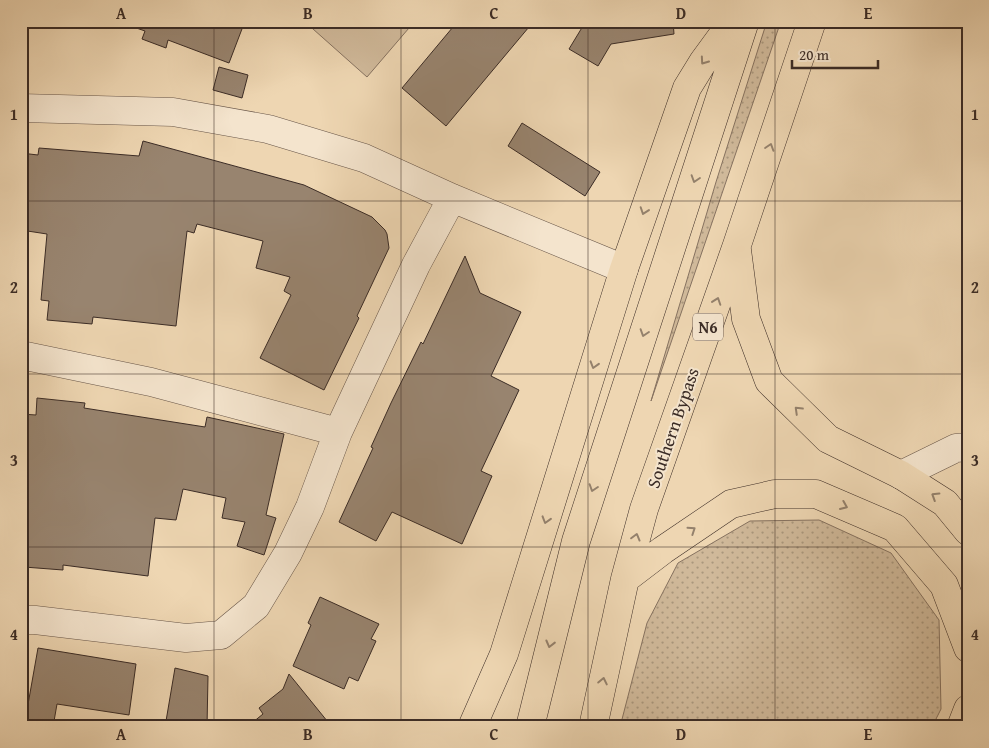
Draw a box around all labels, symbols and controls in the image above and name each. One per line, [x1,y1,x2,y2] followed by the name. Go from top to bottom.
[116,1,127,25] text: A
[303,1,313,25] text: B
[489,1,499,25] text: C
[676,1,686,25] text: D
[864,1,873,25] text: E
[792,38,878,70] scale bar
[799,44,830,65] text: 20 m
[701,55,710,64] one-way arrow
[10,102,18,126] text: 1
[971,102,979,126] text: 1
[764,143,774,152] one-way arrow
[690,174,700,183] one-way arrow
[640,206,650,214] one-way arrow
[10,275,18,299] text: 2
[971,275,979,299] text: 2
[711,297,721,305] one-way arrow
[693,314,723,341] road number: N6
[640,329,650,337] one-way arrow
[589,361,599,369] one-way arrow
[639,364,706,492] street label: Southern Bypass
[795,407,804,416] one-way arrow
[10,448,18,472] text: 3
[971,448,979,472] text: 3
[589,483,599,492] one-way arrow
[931,493,940,503] one-way arrow
[839,500,847,510] one-way arrow
[541,516,551,524] one-way arrow
[686,527,696,536] one-way arrow
[631,534,641,542] one-way arrow
[10,622,18,646] text: 4
[971,622,979,646] text: 4
[546,640,556,648] one-way arrow
[597,677,608,686] one-way arrow
[116,722,127,746] text: A
[303,722,313,746] text: B
[489,722,499,746] text: C
[676,722,686,746] text: D
[864,722,873,746] text: E

